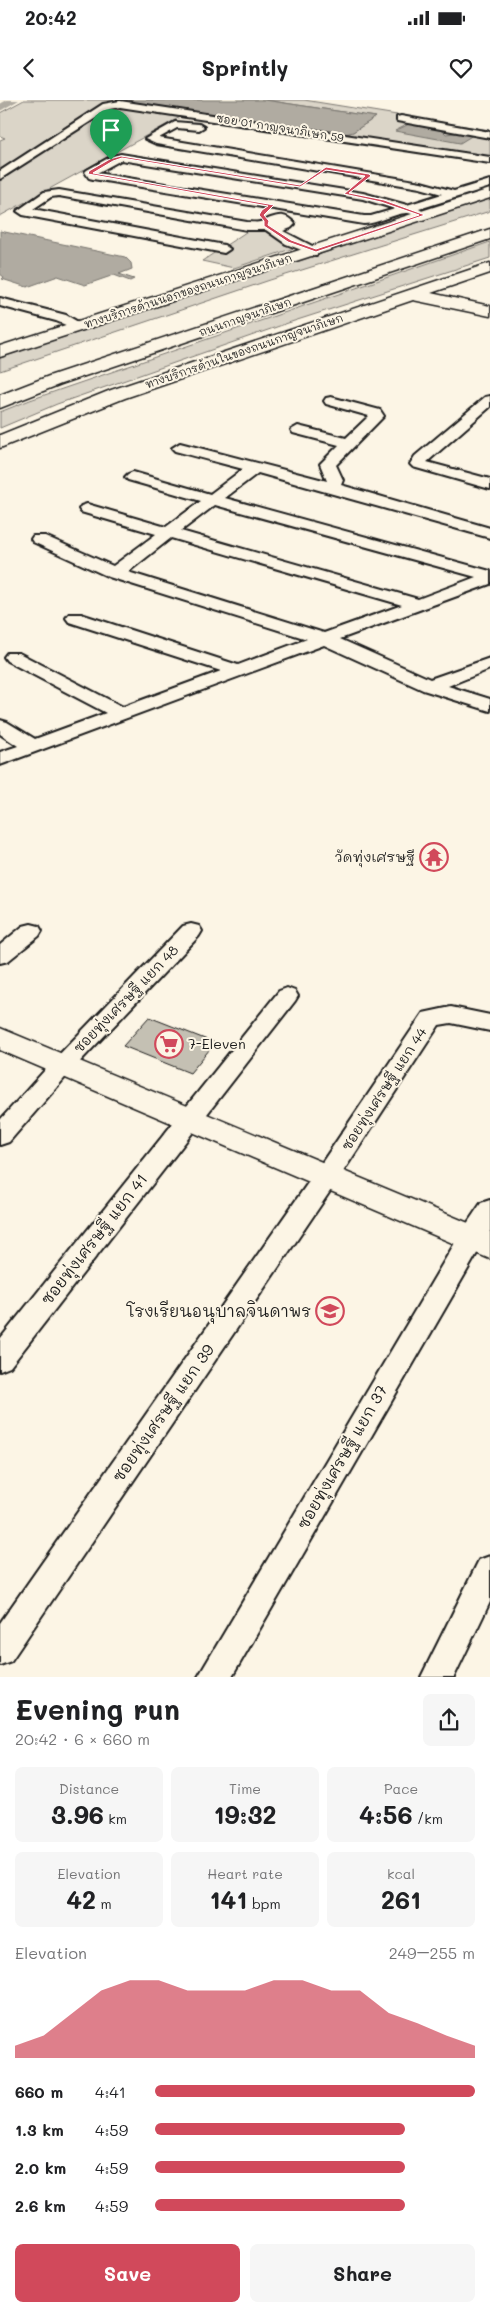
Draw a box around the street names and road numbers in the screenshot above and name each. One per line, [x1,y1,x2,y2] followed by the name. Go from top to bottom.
[215,110,345,145] street label: ซอย 01 กาญจนาภิเษก 59
[82,251,294,331] street label: ทางบริการด้านนอกของถนนกาญจนาภิเษก
[197,295,293,339] street label: ถนนกาญจนาภิเษก
[143,309,345,392] street label: ทางบริการด้านในของถนนกาญจนาภิเษก
[69,940,184,1058] street label: ซอยทุ่งเศรษฐี แยก 48
[337,1023,433,1155] street label: ซอยทุ่งเศรษฐี แยก 44
[35,1168,154,1311] street label: ซอยทุ่งเศรษฐี แยก 41
[107,1339,221,1488] street label: ซอยทุ่งเศรษฐี แยก 39
[291,1381,394,1534] street label: ซอยทุ่งเศรษฐี แยก 37

